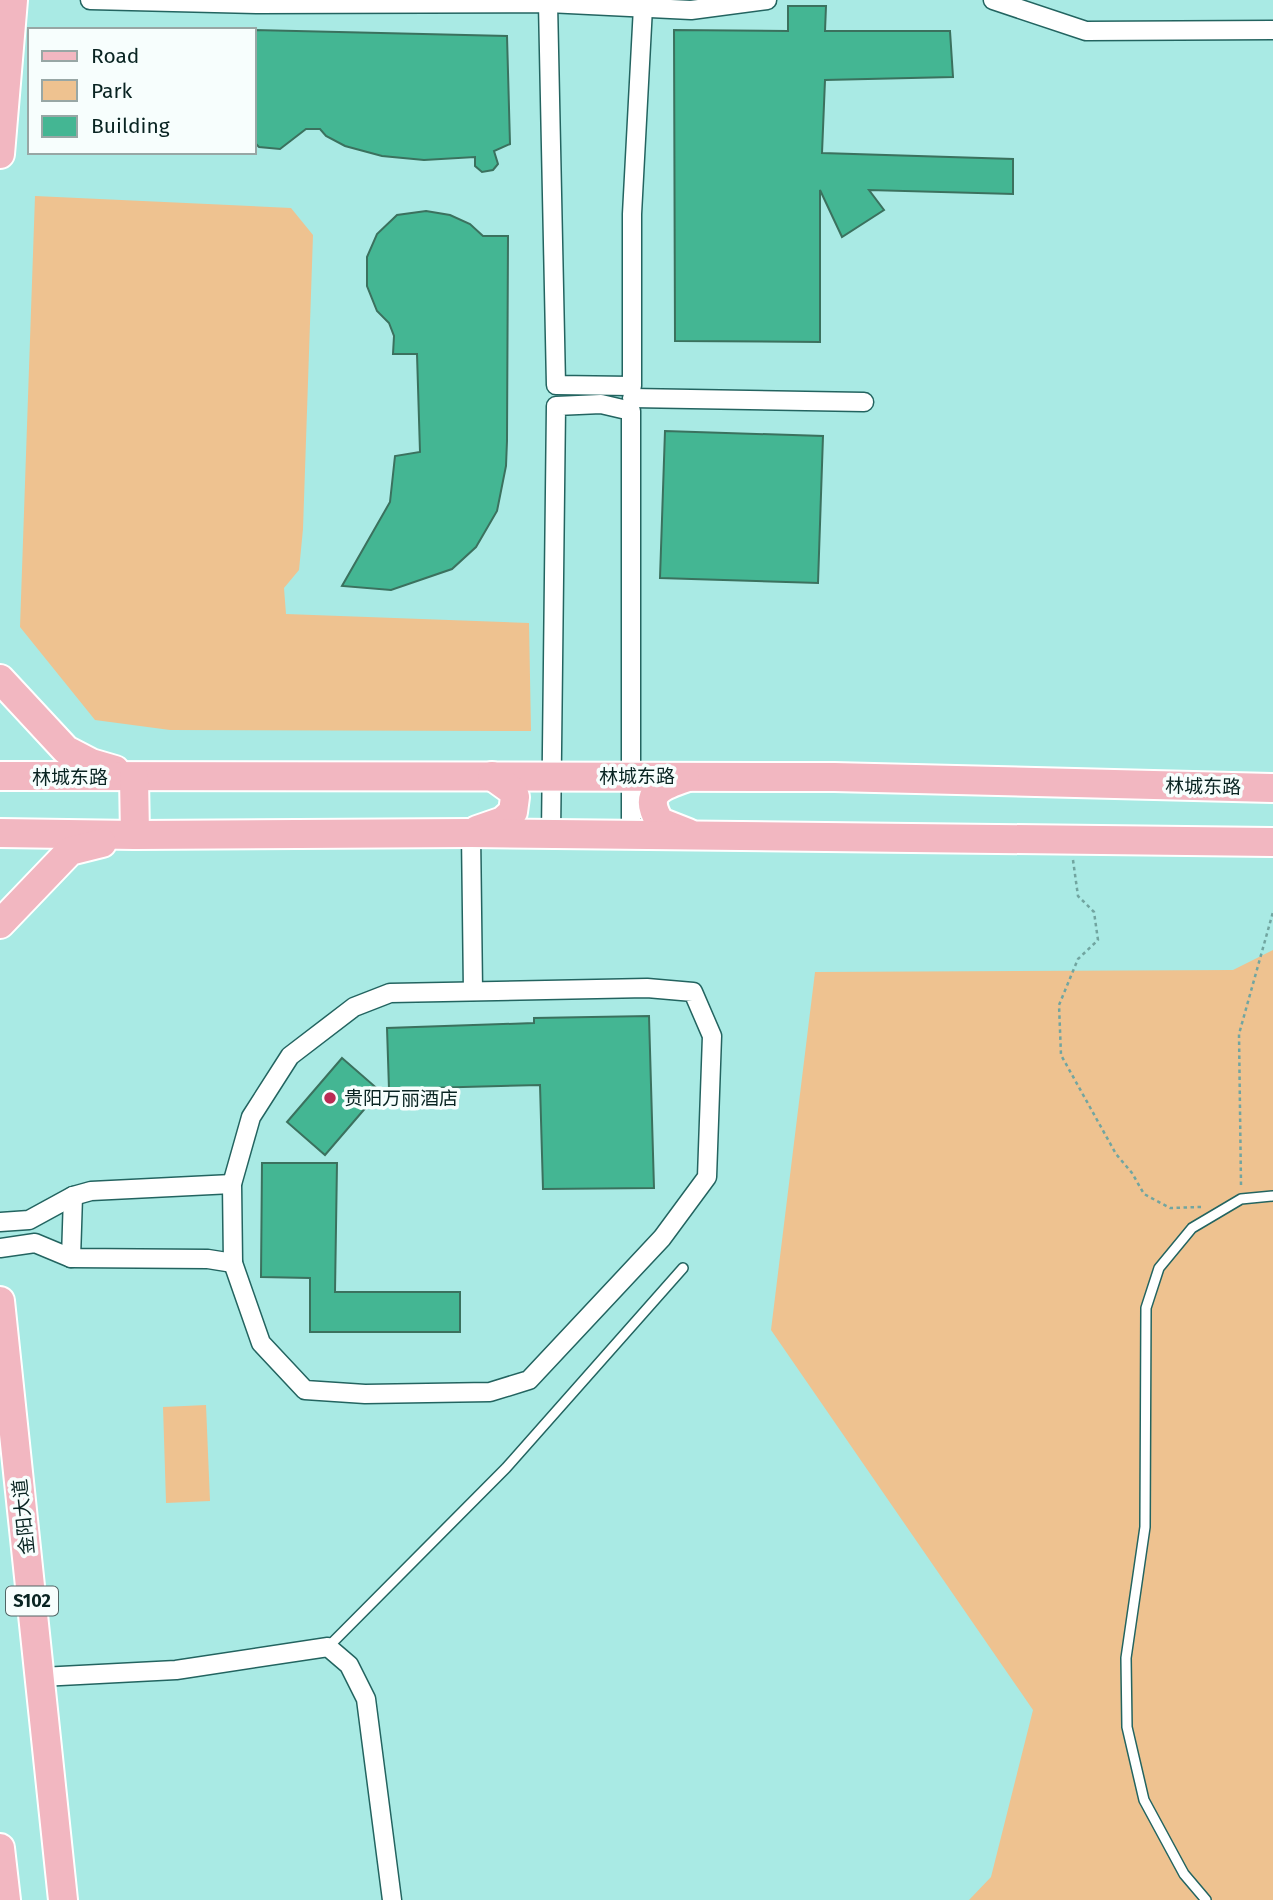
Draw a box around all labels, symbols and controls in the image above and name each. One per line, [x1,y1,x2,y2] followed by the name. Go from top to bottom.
[28,28,256,154] legend
[91,43,139,69] text: Road
[91,78,133,104] text: Park
[91,113,170,139] text: Building
[599,765,675,788] street label: 林城东路
[32,766,108,789] street label: 林城东路
[1165,774,1241,799] street label: 林城东路
[344,1087,458,1110] place label: 贵阳万丽酒店
[322,1090,338,1106] marker: 贵阳万丽酒店
[8,1478,39,1556] street label: 金阳大道
[6,1586,58,1616] road number: S102

